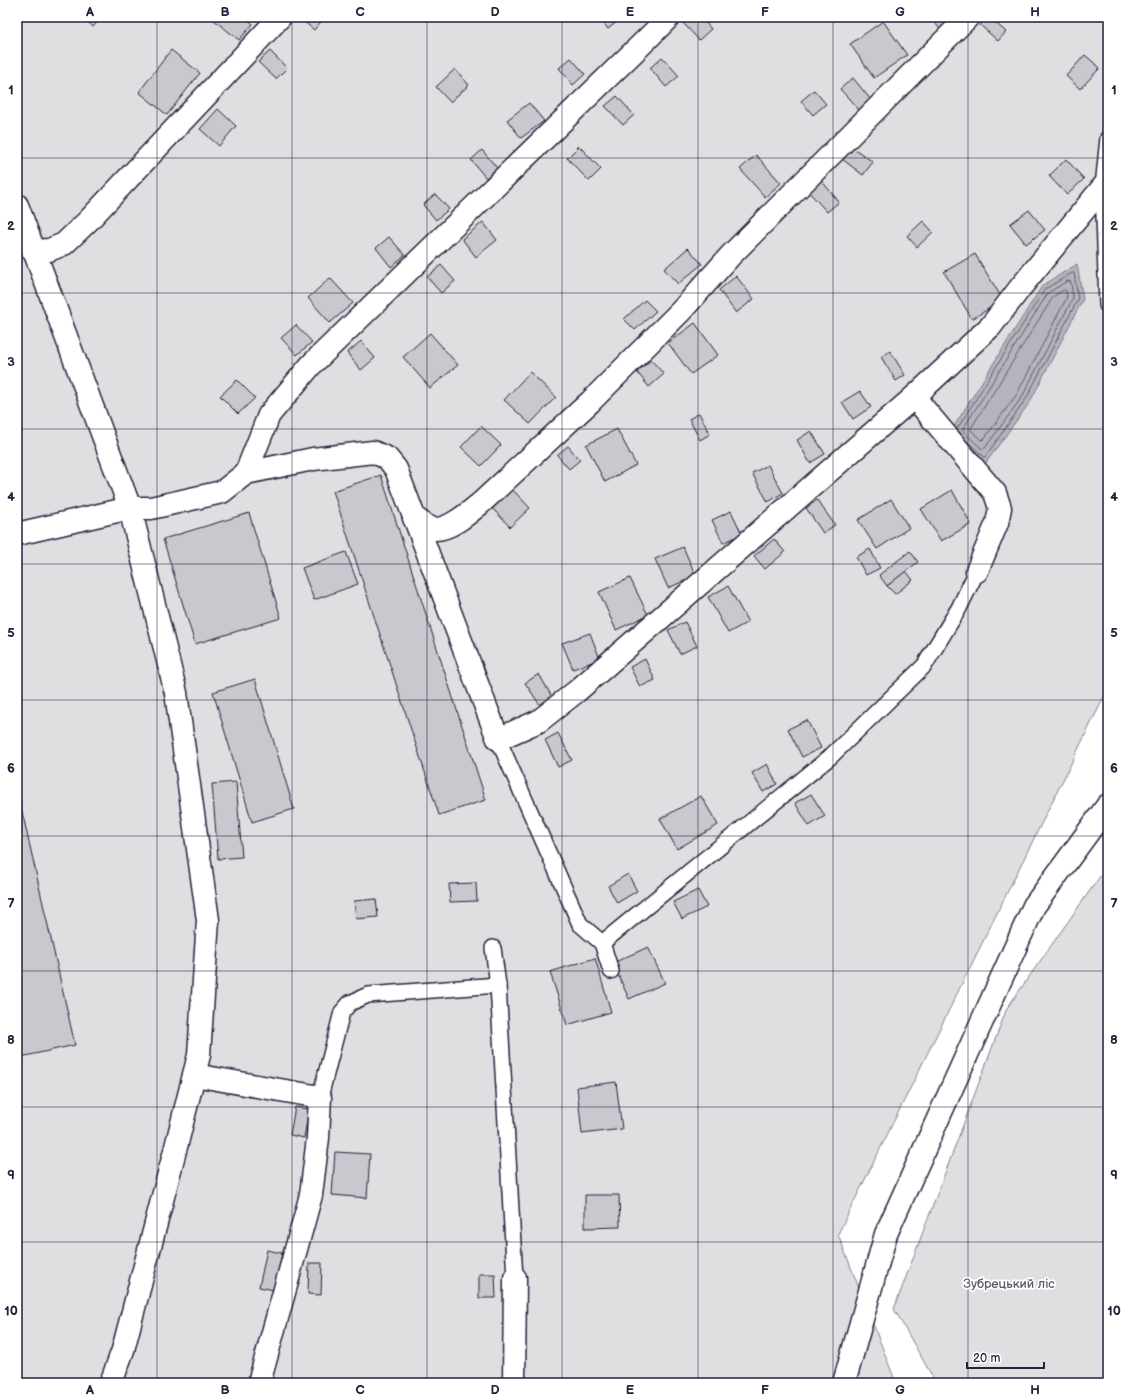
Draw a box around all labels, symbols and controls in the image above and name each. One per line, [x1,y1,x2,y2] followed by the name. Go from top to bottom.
[85,4,94,20] text: A
[220,4,230,20] text: B
[355,4,365,20] text: C
[490,4,500,20] text: D
[626,4,635,20] text: E
[761,4,769,20] text: F
[895,4,905,20] text: G
[1030,4,1040,20] text: H
[8,82,14,98] text: 1
[1111,82,1117,98] text: 1
[7,218,15,234] text: 2
[1110,218,1118,234] text: 2
[7,354,15,370] text: 3
[1110,354,1118,370] text: 3
[7,489,15,505] text: 4
[1110,489,1118,505] text: 4
[7,625,15,641] text: 5
[1110,625,1118,641] text: 5
[7,760,15,776] text: 6
[1110,760,1118,776] text: 6
[7,896,15,912] text: 7
[1110,896,1118,912] text: 7
[7,1032,15,1048] text: 8
[1110,1032,1118,1048] text: 8
[7,1167,15,1183] text: 9
[1110,1167,1118,1183] text: 9
[963,1276,1055,1292] park label: Зубрецький ліс
[4,1303,18,1319] text: 10
[1107,1303,1121,1319] text: 10
[967,1344,1044,1370] scale bar
[973,1351,1000,1366] text: 20 m
[85,1382,94,1398] text: A
[220,1382,230,1398] text: B
[355,1382,365,1398] text: C
[490,1382,500,1398] text: D
[626,1382,635,1398] text: E
[761,1382,769,1398] text: F
[895,1382,905,1398] text: G
[1030,1382,1040,1398] text: H

